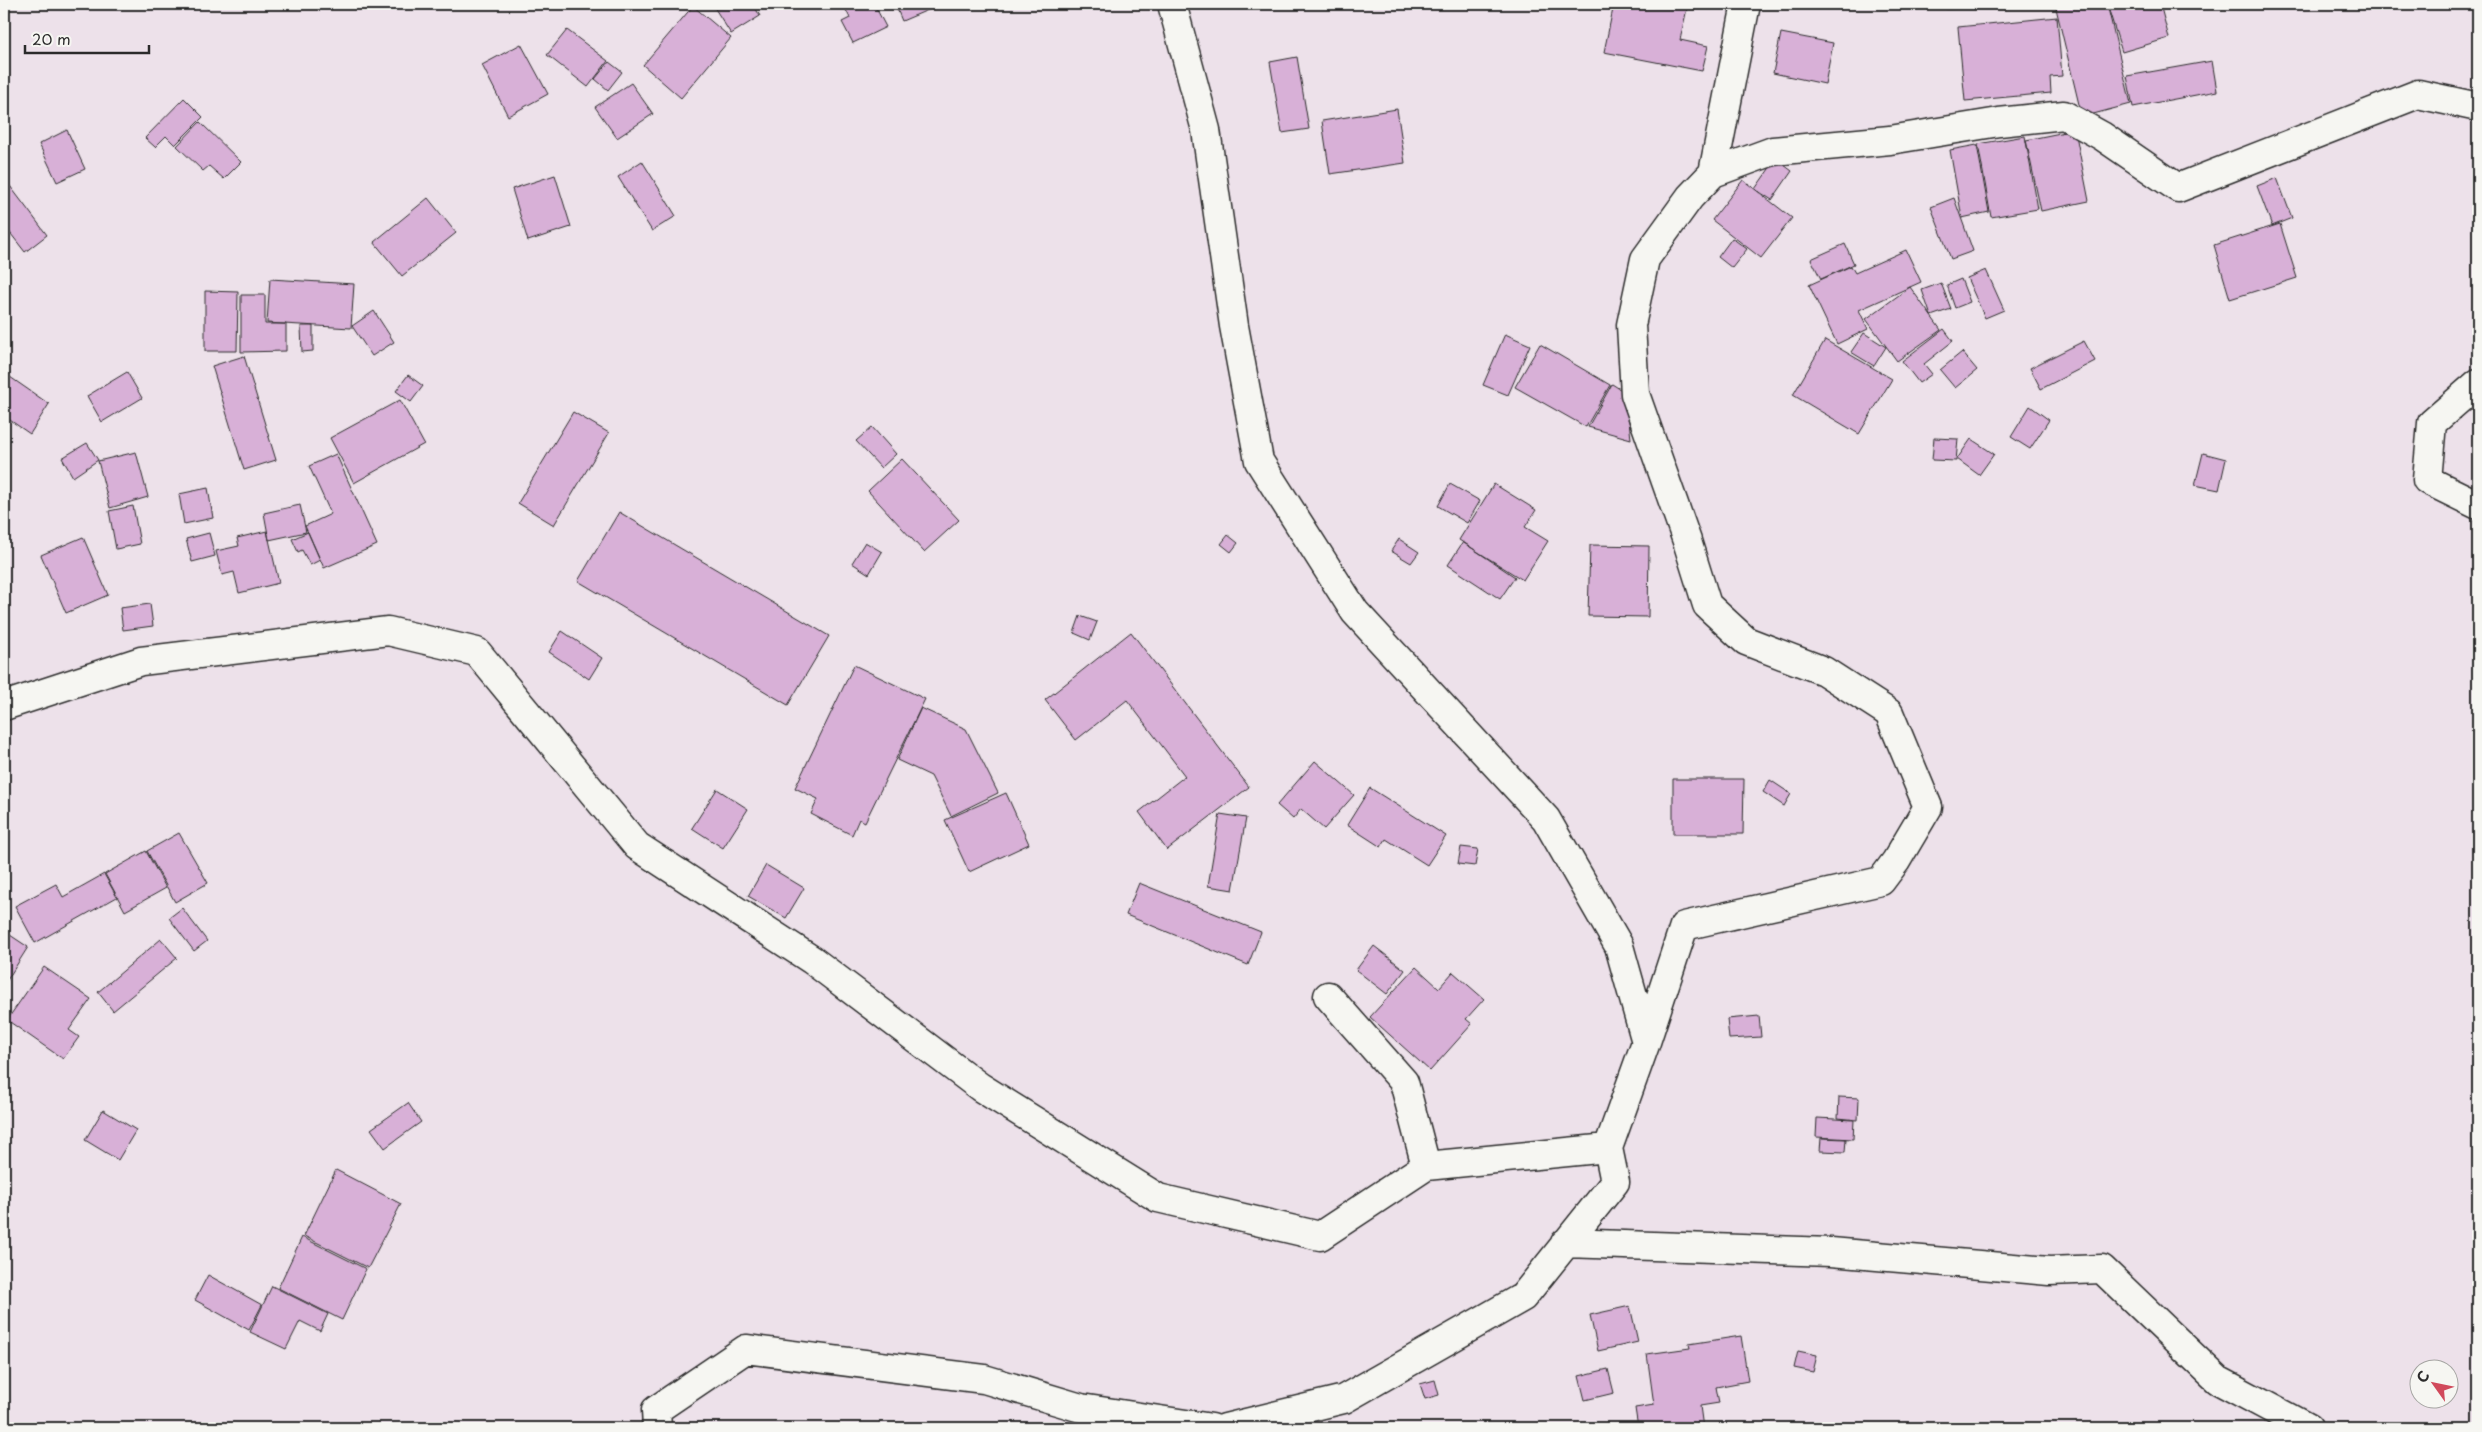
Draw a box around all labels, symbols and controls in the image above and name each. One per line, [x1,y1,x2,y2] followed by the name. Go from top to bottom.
[25,22,149,54] scale bar
[32,27,71,50] text: 20 m
[2410,1360,2460,1410] north arrow
[2411,1367,2434,1387] text: С

